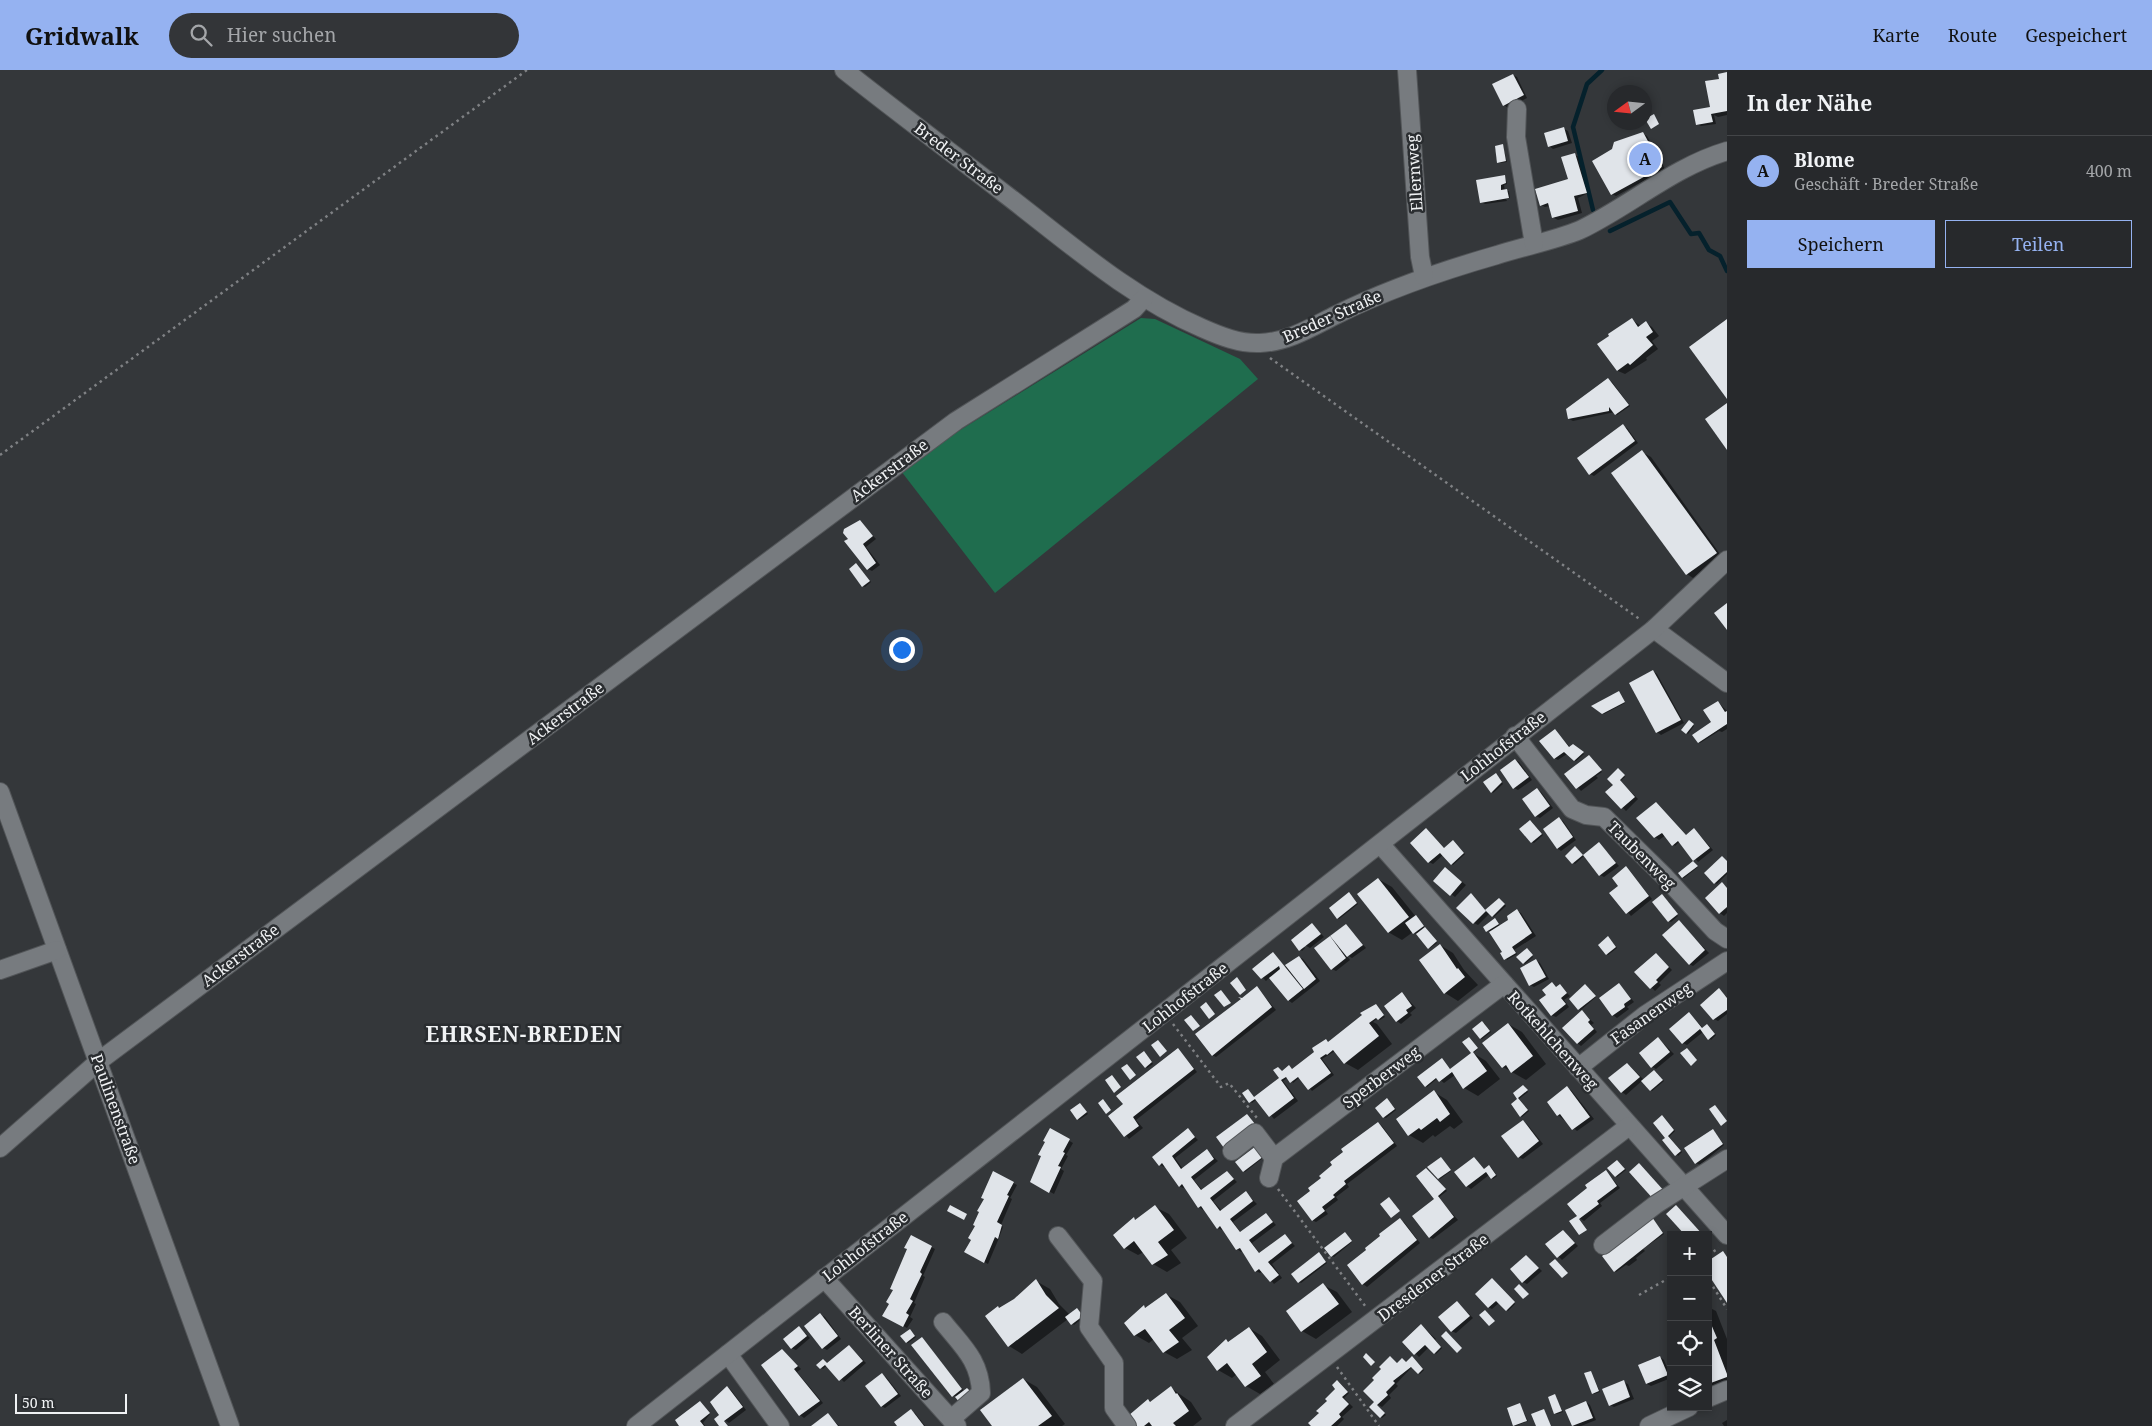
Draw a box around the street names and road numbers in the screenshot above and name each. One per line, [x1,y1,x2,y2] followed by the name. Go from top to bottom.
[910,117,1008,199] street label: Breder Straße
[1400,133,1428,212] street label: Ellernweg
[1279,284,1385,348] street label: Breder Straße
[846,434,932,506] street label: Ackerstraße
[522,677,608,749] street label: Ackerstraße
[1456,706,1550,786] street label: Lohhofstraße
[1603,816,1681,894] street label: Taubenweg
[197,919,283,991] street label: Ackerstraße
[1138,957,1232,1037] street label: Lohhofstraße
[1606,977,1696,1049] street label: Fasanenweg
[1503,986,1604,1094] street label: Rotkehlchenweg
[1338,1040,1424,1113] street label: Sperberweg
[86,1051,146,1167] street label: Paulinenstraße
[818,1206,912,1286] street label: Lohhofstraße
[1373,1228,1493,1326] street label: Dresdener Straße
[844,1301,938,1403] street label: Berliner Straße

